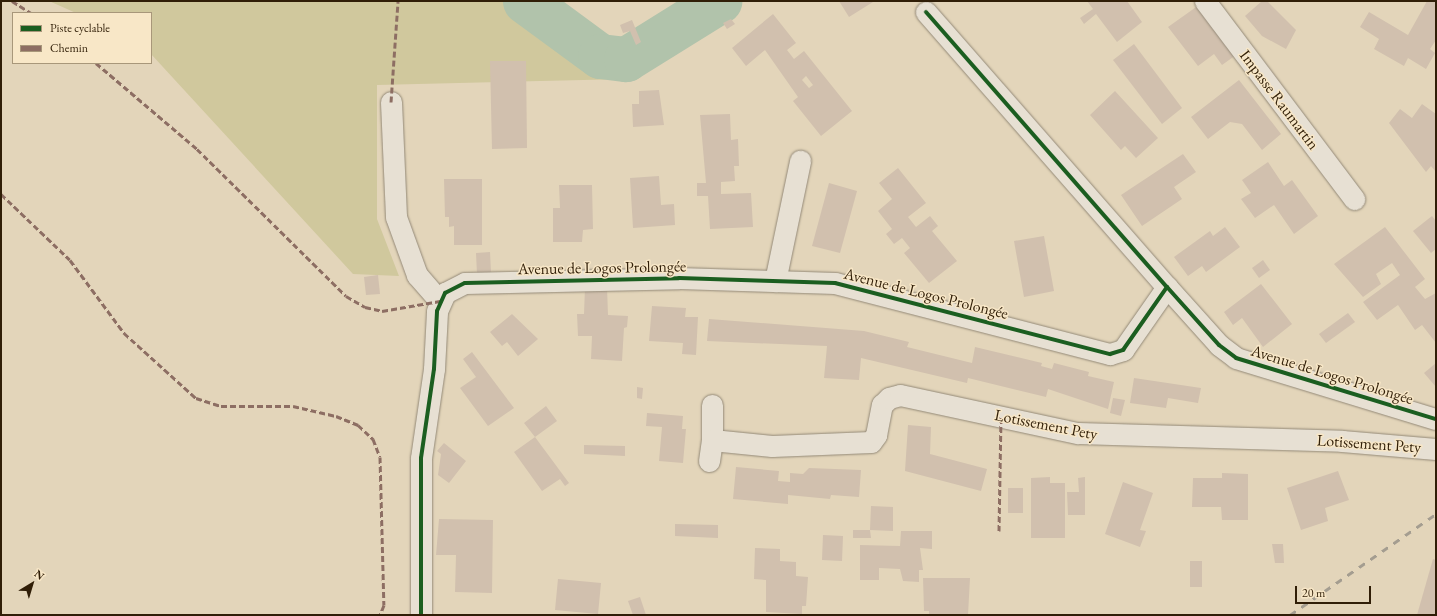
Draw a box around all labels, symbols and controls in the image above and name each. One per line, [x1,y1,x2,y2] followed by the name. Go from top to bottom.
[12,12,152,64] legend
[50,20,110,36] text: Piste cyclable
[50,40,88,56] text: Chemin
[1235,46,1323,154] street label: Impasse Raumartin
[518,257,686,279] street label: Avenue de Logos Prolongée
[842,264,1010,324] street label: Avenue de Logos Prolongée
[1249,341,1415,409] street label: Avenue de Logos Prolongée
[993,406,1099,444] street label: Lotissement Pety
[1316,431,1422,457] street label: Lotissement Pety
[12,564,52,604] north arrow
[32,566,47,583] text: N
[1297,578,1373,604] scale bar
[1302,585,1325,601] text: 20 m

